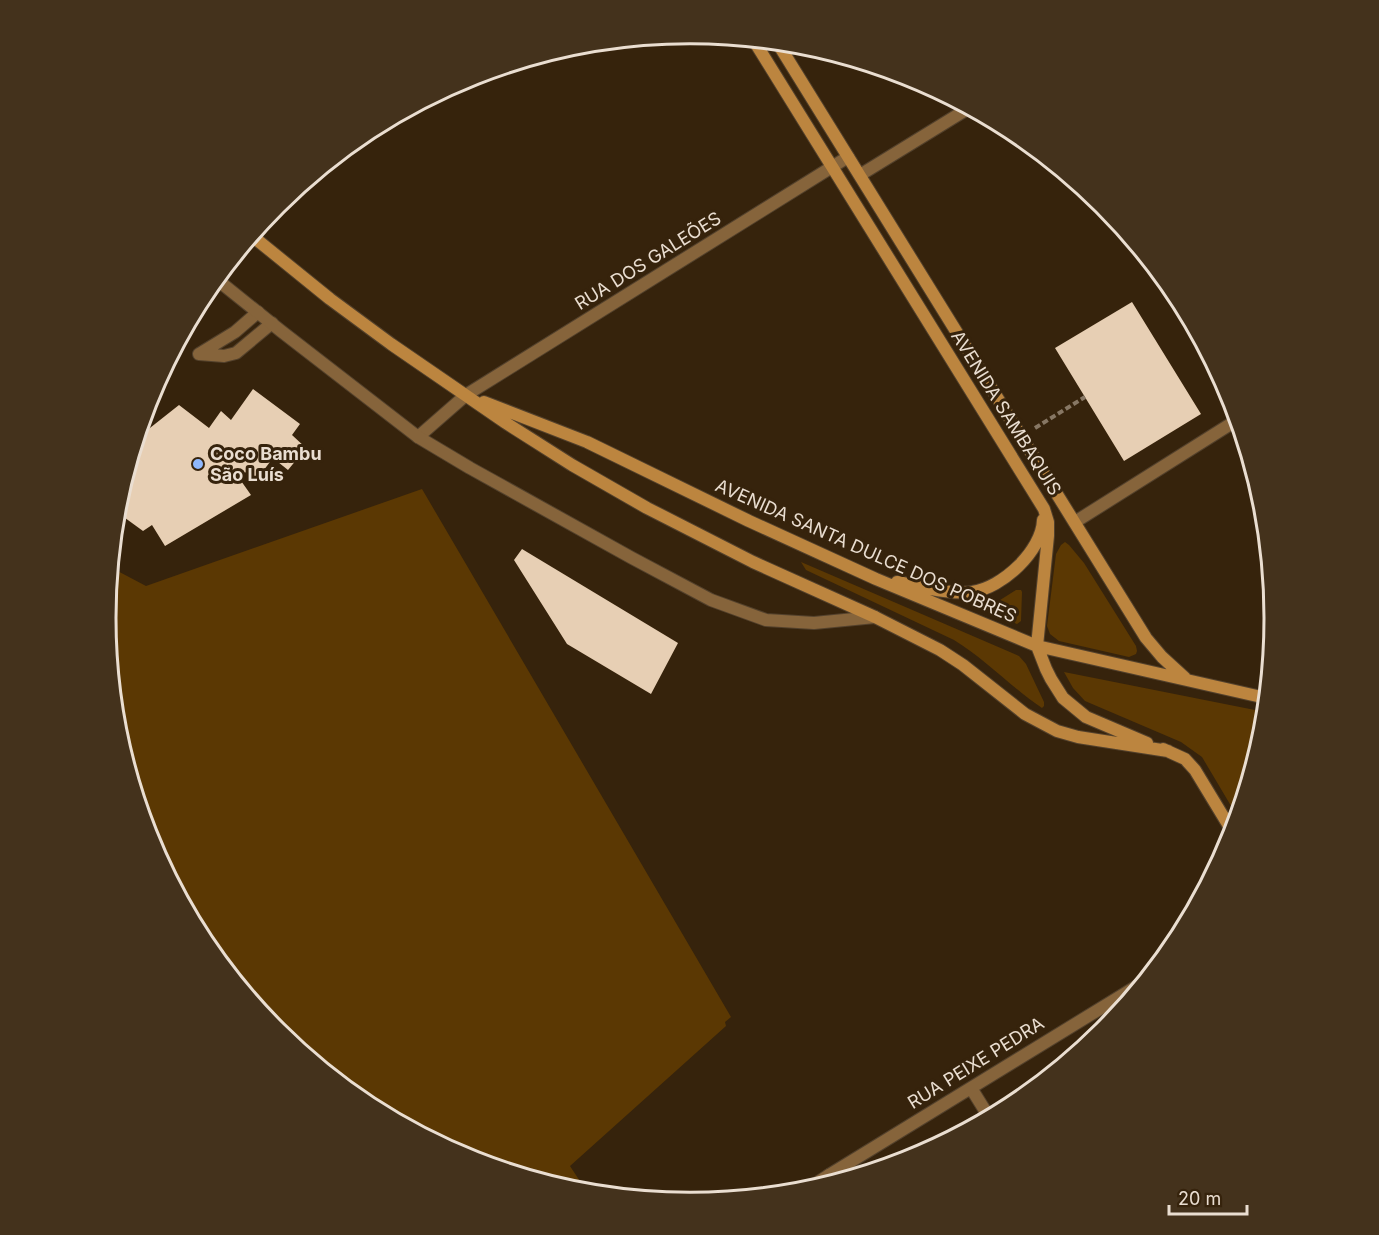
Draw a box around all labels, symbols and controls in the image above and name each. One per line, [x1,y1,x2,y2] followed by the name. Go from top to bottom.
[570,206,725,314] street label: RUA DOS GALEÕES
[947,327,1066,499] street label: AVENIDA SAMBAQUIS
[210,443,322,485] place label: Coco Bambu São Luís
[191,457,205,471] marker: Coco Bambu São Luís
[712,474,1020,627] street label: AVENIDA SANTA DULCE DOS POBRES
[904,1012,1048,1113] street label: RUA PEIXE PEDRA
[1169,1178,1247,1216] scale bar
[1178,1188,1221,1209] text: 20 m

